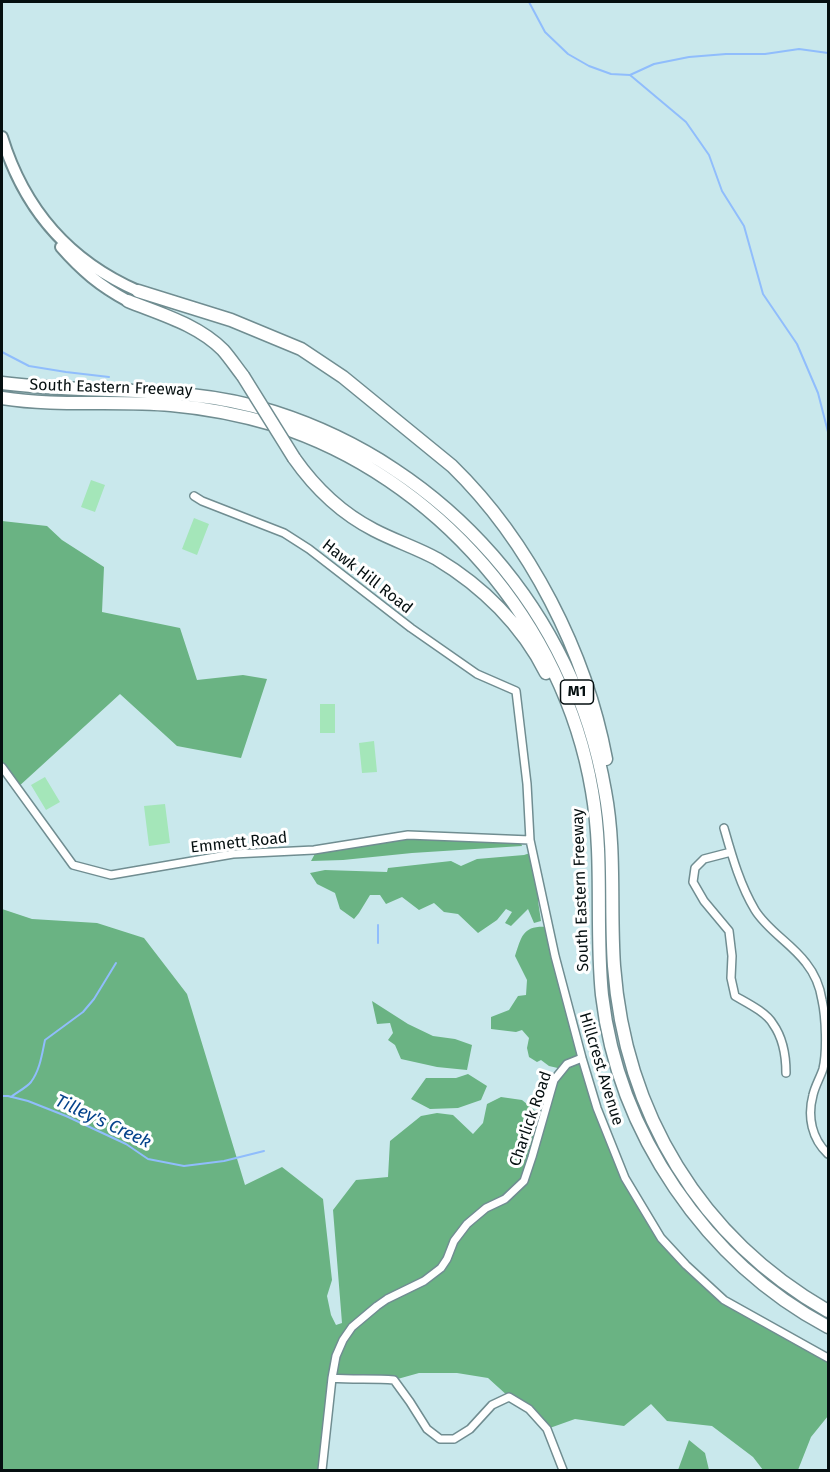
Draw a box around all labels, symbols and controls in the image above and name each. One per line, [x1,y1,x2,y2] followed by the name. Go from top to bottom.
[29,376,193,400] street label: South Eastern Freeway
[318,536,416,618] street label: Hawk Hill Road
[560,680,594,704] road number: M1
[569,808,593,972] street label: South Eastern Freeway
[190,828,288,858] street label: Emmett Road
[575,1010,627,1128] street label: Hillcrest Avenue
[506,1069,556,1169] street label: Charlick Road
[52,1090,154,1154] water label: Tilley's Creek

